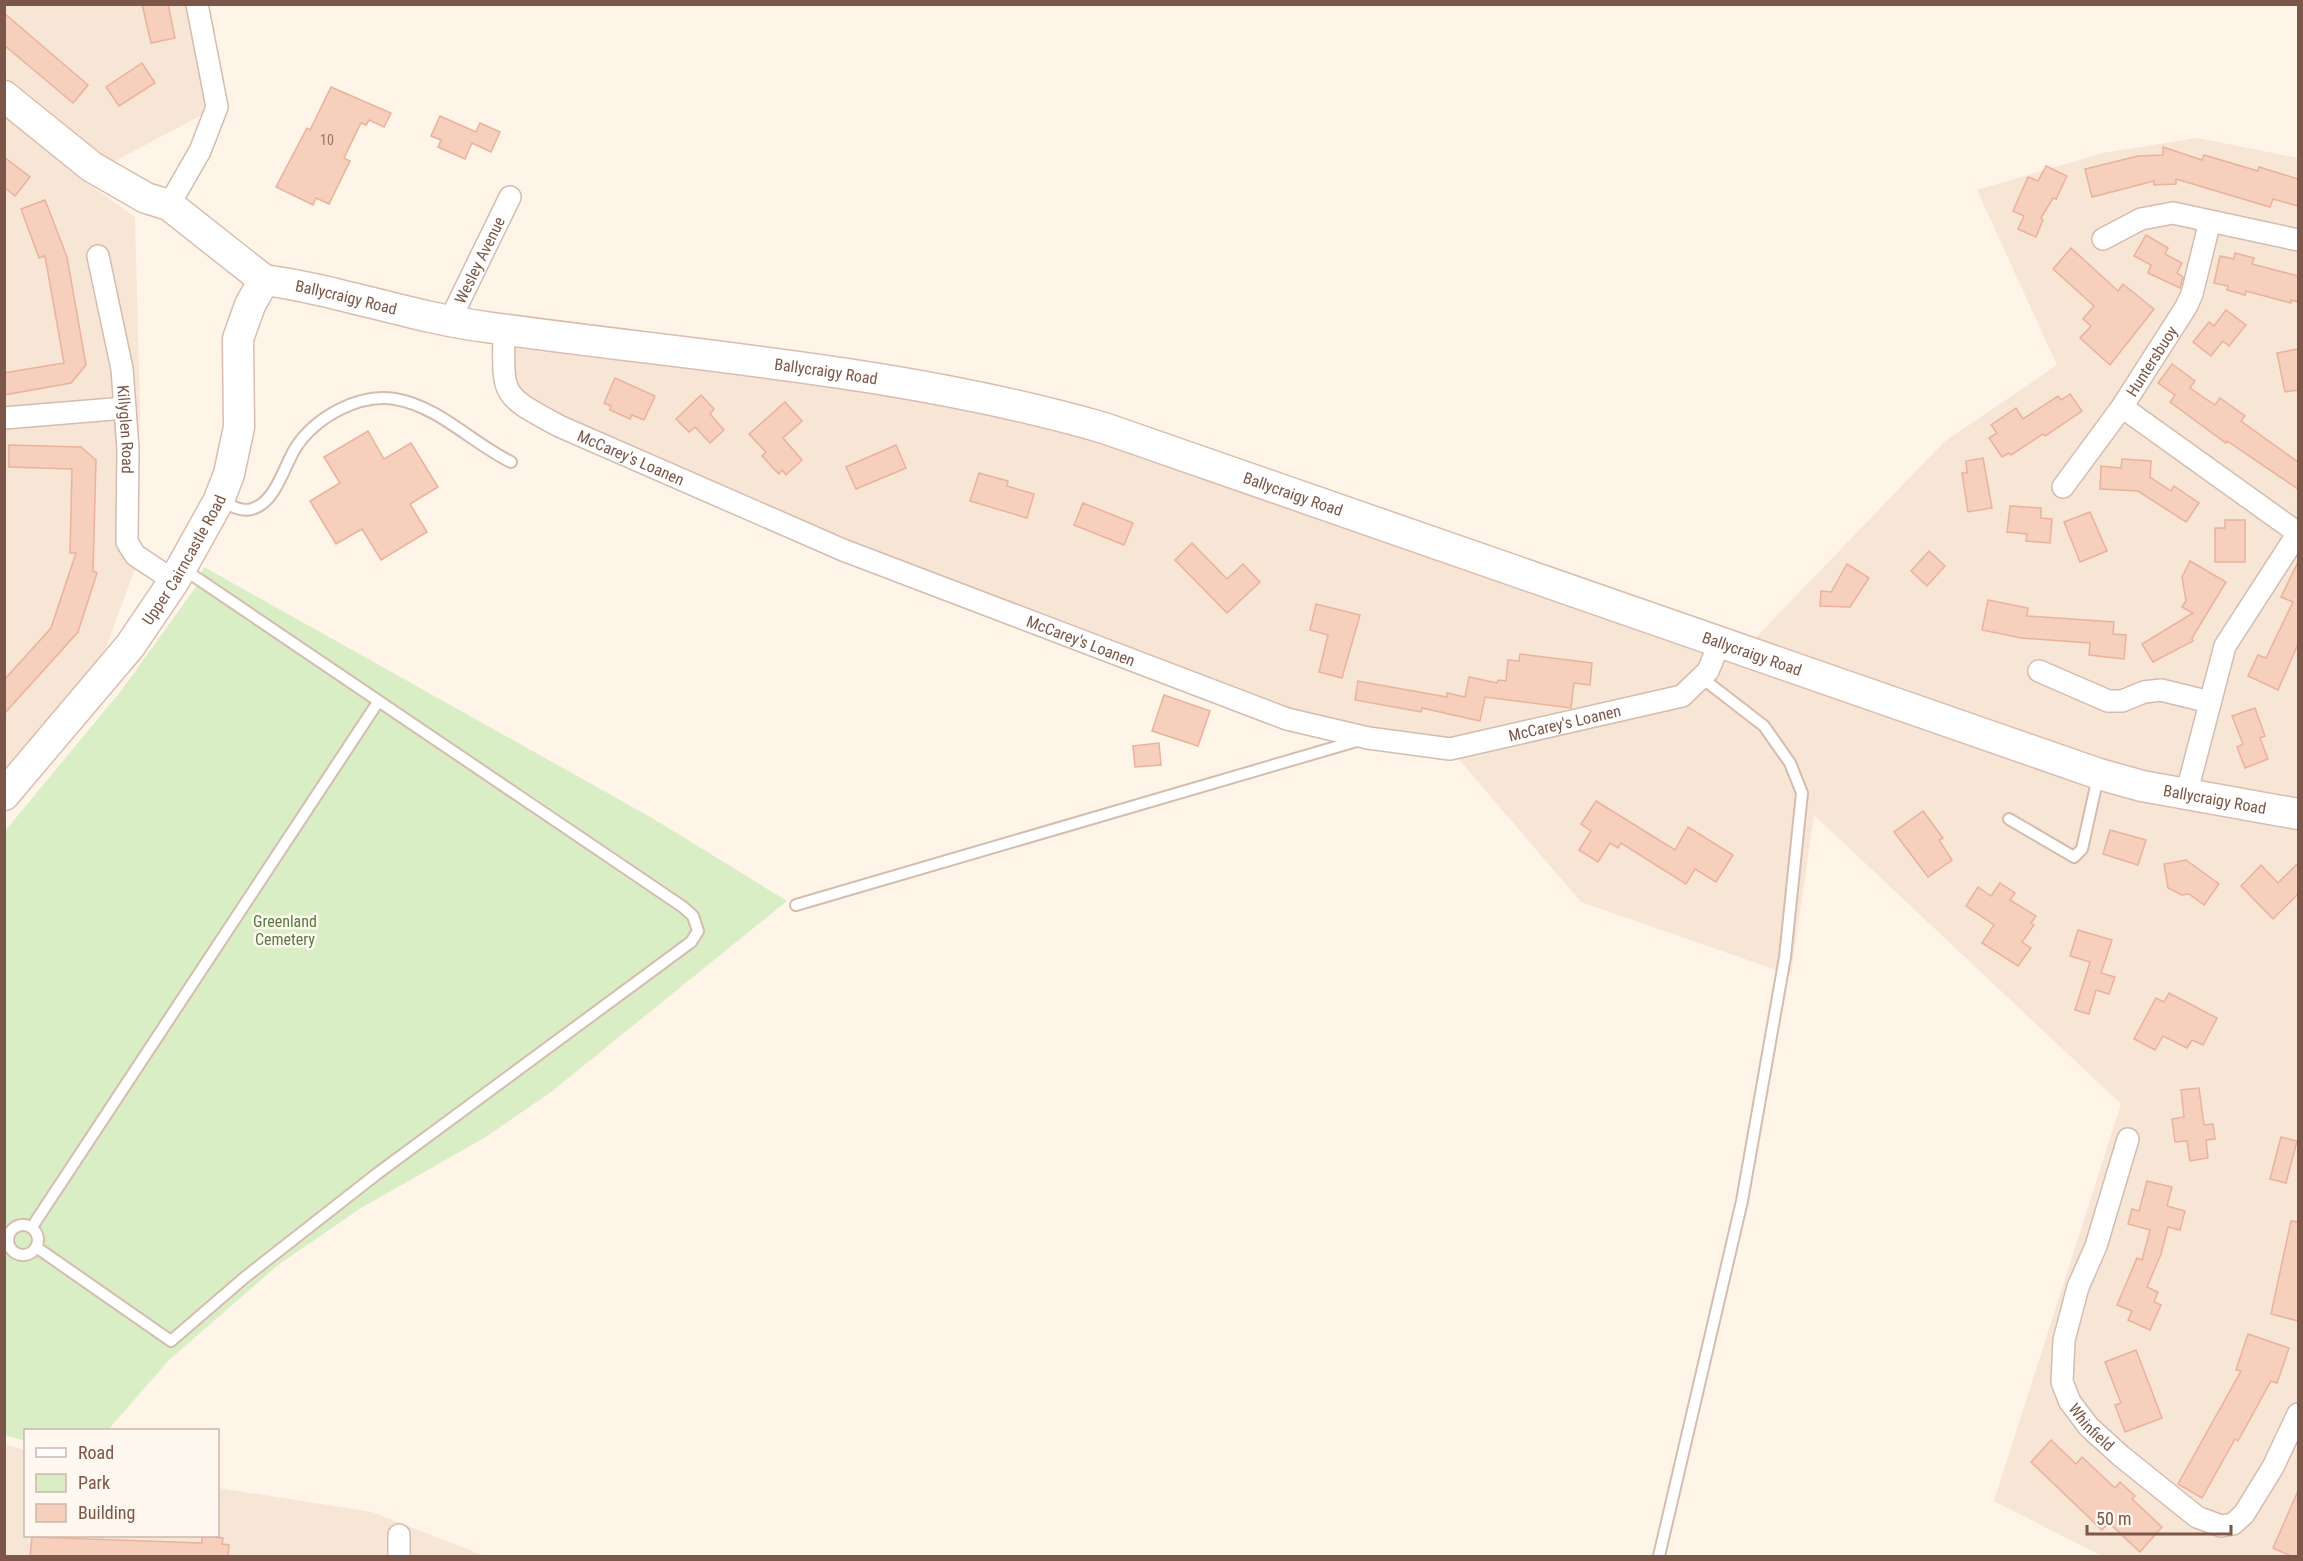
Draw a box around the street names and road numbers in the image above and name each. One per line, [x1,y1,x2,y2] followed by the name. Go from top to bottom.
[451,214,509,307] street label: Wesley Avenue
[294,276,399,319] street label: Ballycraigy Road
[2122,322,2182,400] street label: Huntersbuoy
[773,355,879,389] street label: Ballycraigy Road
[113,384,137,474] street label: Killyglen Road
[574,426,687,490] street label: McCarey's Loanen
[1241,468,1345,520] street label: Ballycraigy Road
[138,492,230,629] street label: Upper Cairncastle Road
[1024,612,1138,670] street label: McCarey's Loanen
[1700,628,1804,680] street label: Ballycraigy Road
[1507,701,1623,745] street label: McCarey's Loanen
[2162,781,2268,818] street label: Ballycraigy Road
[2064,1400,2118,1455] street label: Whinfield

